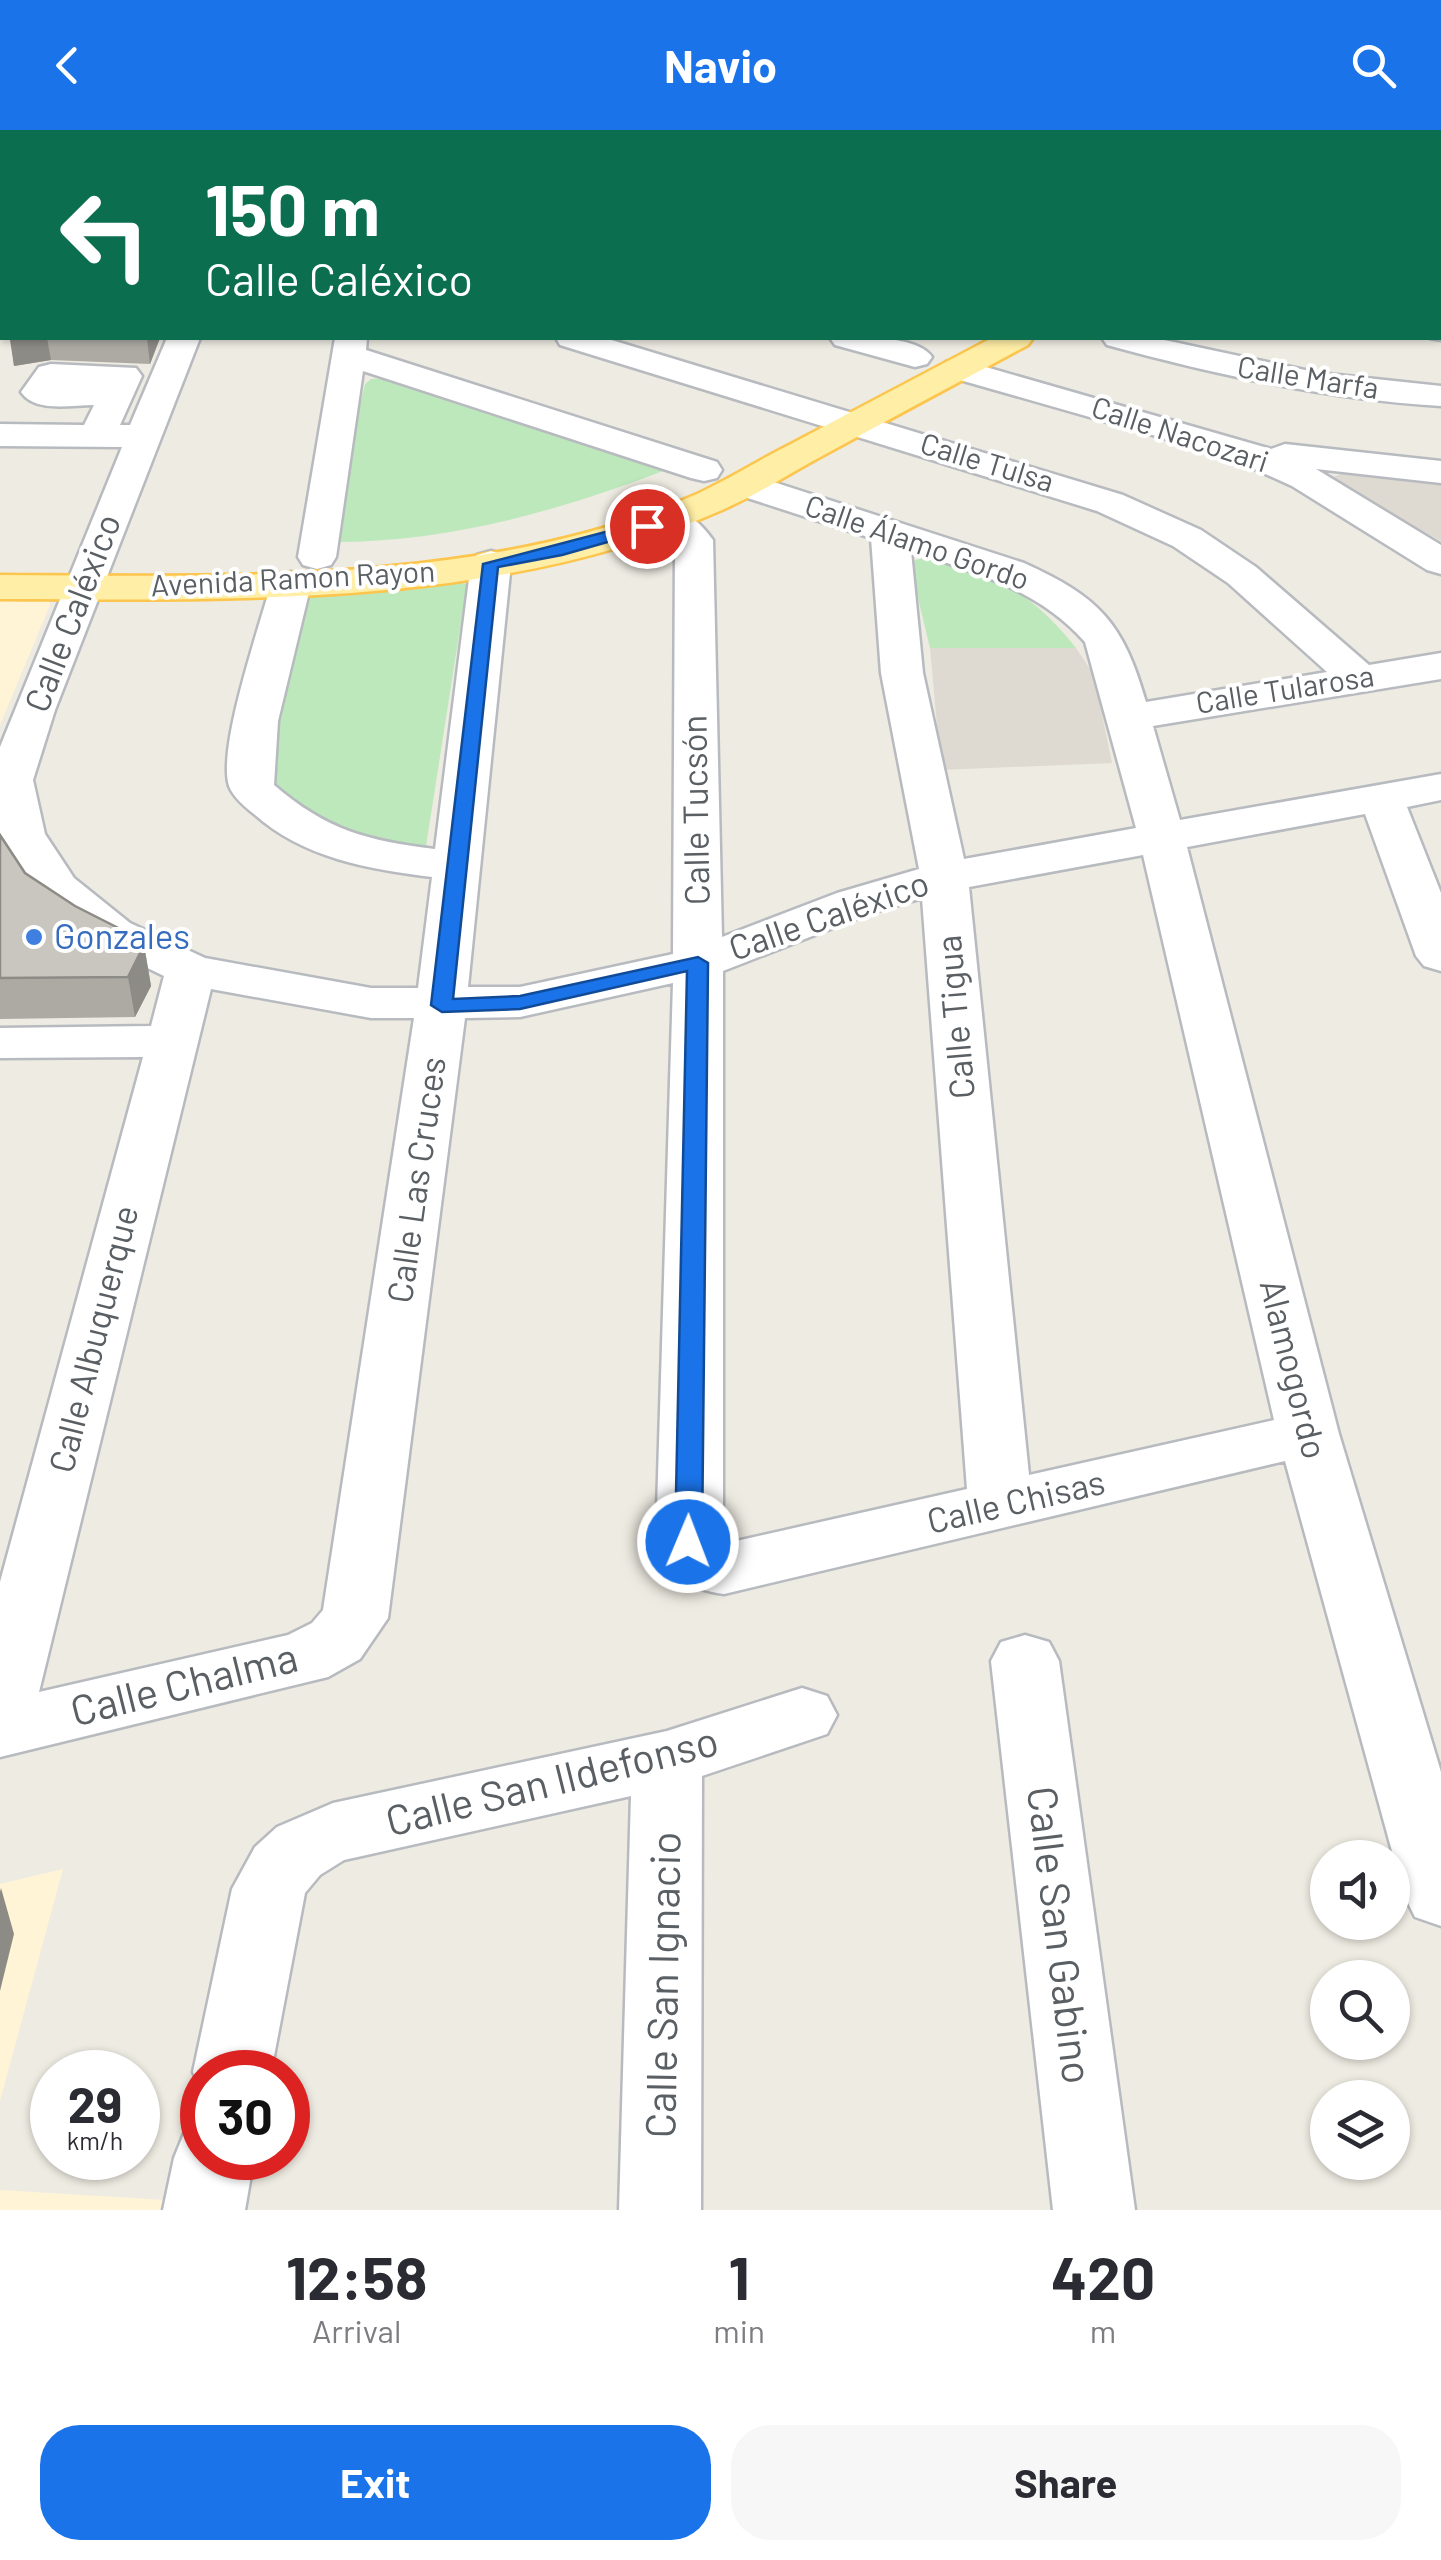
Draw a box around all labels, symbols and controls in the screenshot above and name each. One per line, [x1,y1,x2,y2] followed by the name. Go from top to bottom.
[40,38,95,93] icon: back
[664,38,777,92] text: Navio
[1346,38,1401,93] icon: search
[205,166,380,250] text: 150 m
[40,170,170,300] icon: left
[205,251,473,305] text: Calle Caléxico
[1235,347,1382,405] street label: Calle Marfa
[1088,388,1274,479] street label: Calle Nacozari
[917,424,1059,498] street label: Calle Tulsa
[605,484,690,569] pin
[801,486,1034,596] street label: Calle Álamo Gordo
[620,499,675,554] icon: arrive
[14,507,128,717] street label: Calle Caléxico
[150,552,436,602] street label: Avenida Ramon Rayon
[1193,656,1376,720] street label: Calle Tularosa
[671,714,717,906] street label: Calle Tucsón
[723,860,934,968] street label: Calle Caléxico
[54,914,190,956] place label: Gonzales
[23,926,45,948] marker: Gonzales
[926,933,982,1101] street label: Calle Tigua
[377,1054,453,1306] street label: Calle Las Cruces
[39,1201,146,1476] street label: Calle Albuquerque
[1252,1274,1338,1463] street label: Alamogordo
[923,1459,1109,1541] street label: Calle Chisas
[636,1490,740,1594] position arrow
[65,1630,302,1734] street label: Calle Chalma
[380,1714,723,1845] street label: Calle San Ildefonso
[1019,1783,1105,2086] street label: Calle San Gabino
[633,1831,690,2139] street label: Calle San Ignacio
[1310,1840,1410,2180] map controls
[1310,1840,1410,1940] button: sound
[1310,1960,1410,2060] button: search
[180,2050,310,2180] speed limit sign: 30
[68,2073,122,2133] text: 29
[1310,2080,1410,2180] button: layers
[67,2125,123,2155] text: km/h
[286,2240,427,2312] text: 12:58
[729,2240,750,2312] text: 1
[1051,2240,1155,2312] text: 420
[312,2311,401,2349] text: Arrival
[713,2311,765,2349] text: min
[1090,2311,1116,2349] text: m
[40,2425,711,2540] button: Exit
[731,2425,1401,2540] button: Share

